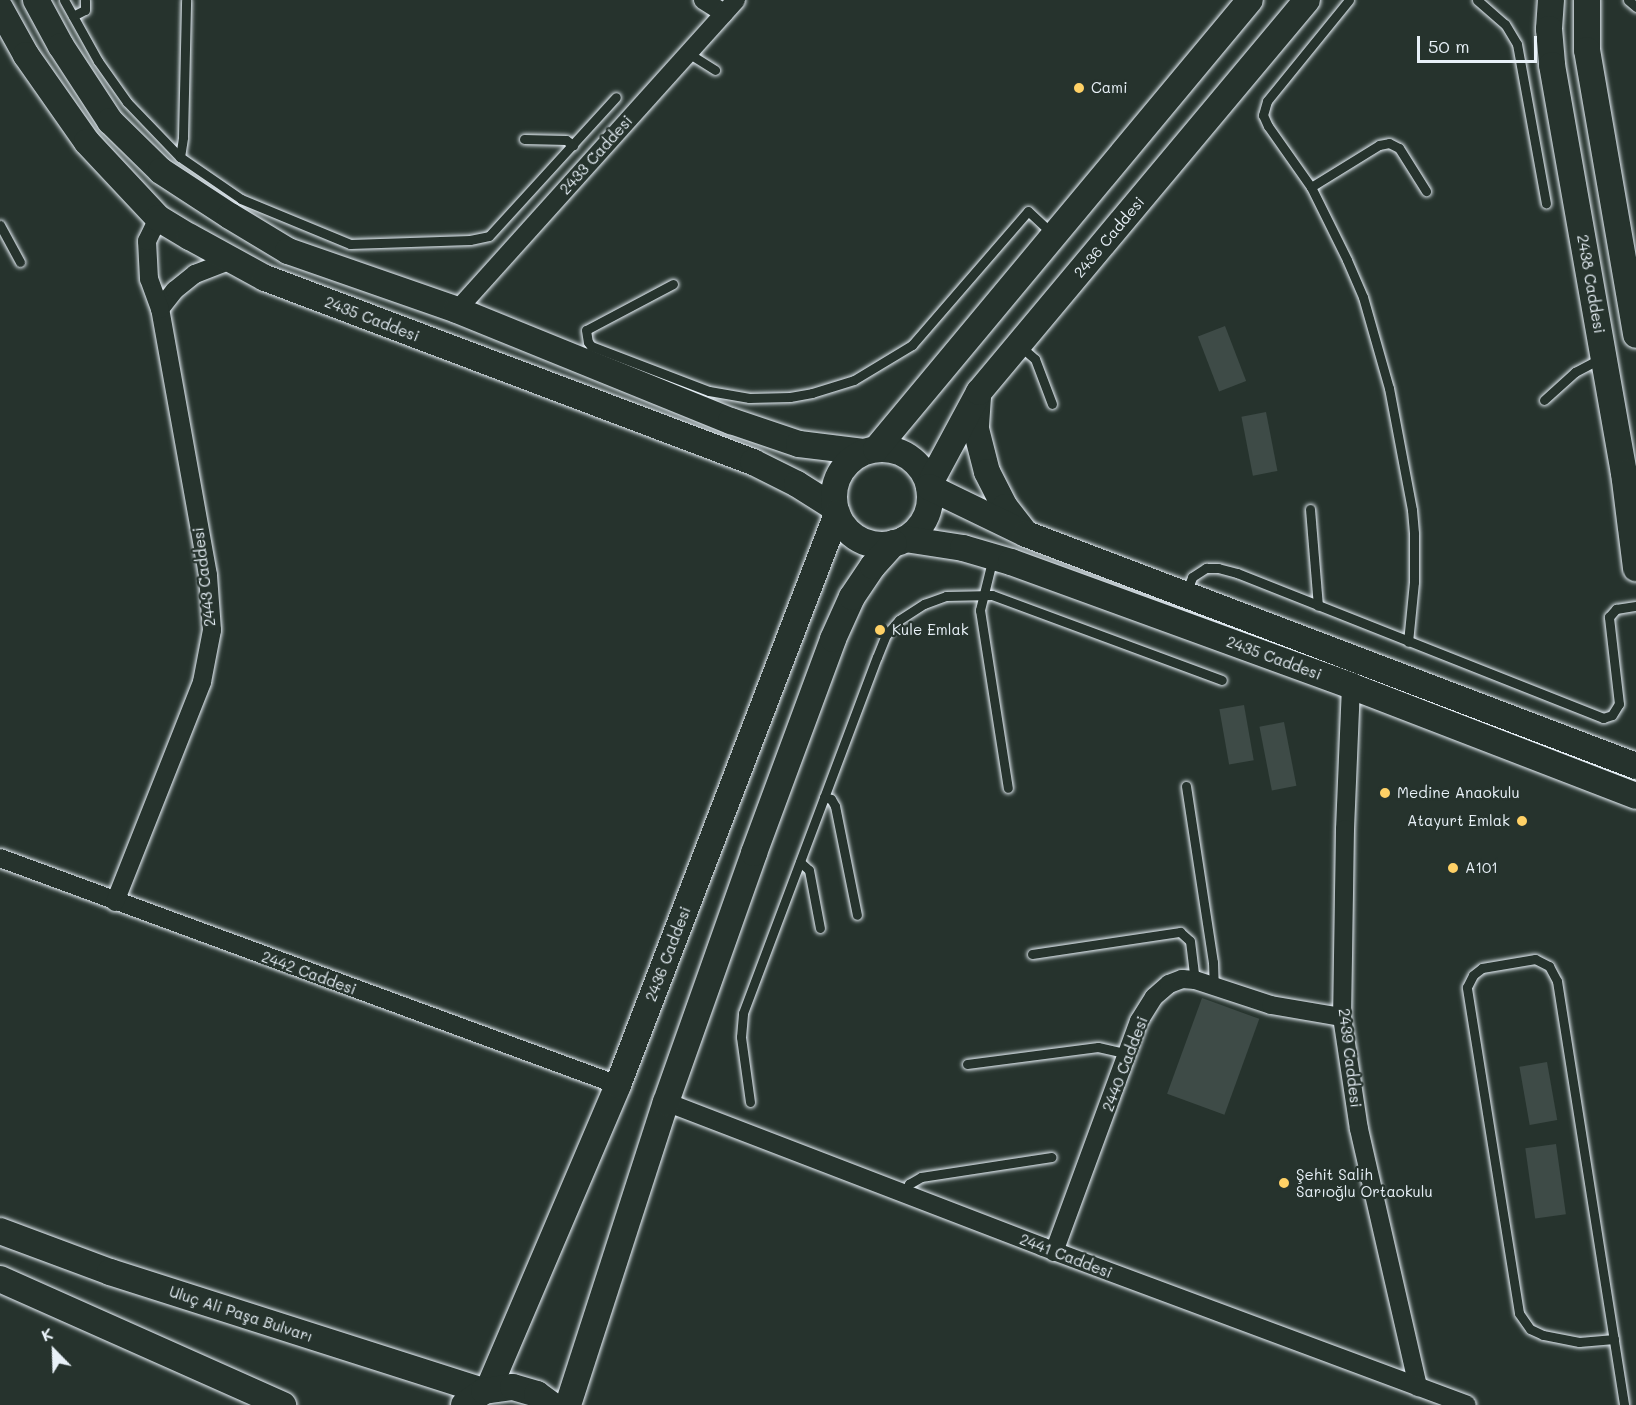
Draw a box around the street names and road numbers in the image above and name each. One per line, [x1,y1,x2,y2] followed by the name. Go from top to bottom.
[556,112,636,198] street label: 2433 Caddesi
[1070,193,1148,281] street label: 2436 Caddesi
[1573,233,1609,335] street label: 2438 Caddesi
[322,293,422,345] street label: 2435 Caddesi
[189,526,219,628] street label: 2443 Caddesi
[1224,632,1324,684] street label: 2435 Caddesi
[642,904,694,1004] street label: 2436 Caddesi
[259,948,359,998] street label: 2442 Caddesi
[1335,1007,1365,1109] street label: 2439 Caddesi
[1099,1014,1151,1114] street label: 2440 Caddesi
[1017,1230,1115,1282] street label: 2441 Caddesi
[167,1282,315,1346] street label: Uluç Ali Paşa Bulvarı

